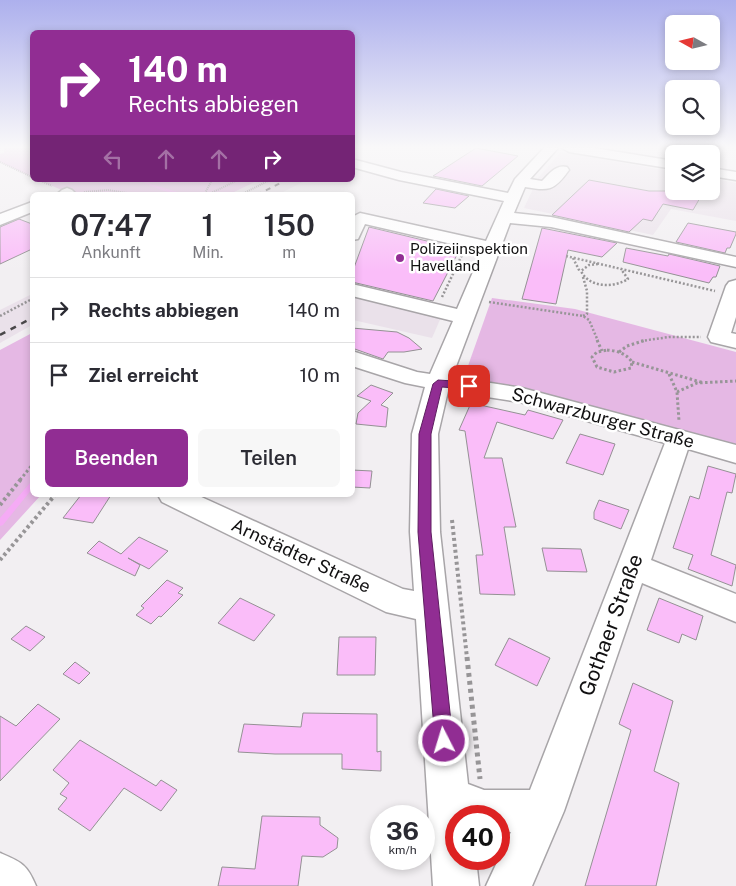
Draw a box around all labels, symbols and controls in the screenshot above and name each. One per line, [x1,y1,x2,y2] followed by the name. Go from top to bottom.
[665,15,720,70] north arrow
[665,15,720,200] map controls
[128,49,228,90] text: 140 m
[45,50,110,115] icon: right
[665,80,720,135] button: search
[128,91,299,117] text: Rechts abbiegen
[99,145,127,173] icon: left
[152,145,180,173] icon: ahead
[205,145,233,173] icon: ahead
[258,145,286,173] icon: right
[665,145,720,200] button: layers
[70,207,152,243] text: 07:47
[202,207,214,243] text: 1
[264,207,315,243] text: 150
[410,240,528,274] place label: Polizeiinspektion Havelland
[81,243,141,262] text: Ankunft
[192,243,223,262] text: Min.
[282,243,296,262] text: m
[394,252,406,264] marker: Polizeiinspektion Havelland
[45,296,73,324] icon: right
[88,299,239,321] text: Rechts abbiegen
[288,299,340,321] text: 140 m
[45,361,73,389] icon: arrive
[88,364,199,386] text: Ziel erreicht
[300,364,340,386] text: 10 m
[448,365,490,407] pin
[455,372,483,400] icon: arrive
[510,383,697,452] street label: Schwarzburger Straße
[45,429,188,487] button: Beenden
[198,429,340,487] button: Teilen
[228,514,374,597] street label: Arnstädter Straße
[573,550,648,699] street label: Gothaer Straße
[417,714,469,766] position arrow
[445,805,510,870] speed limit sign: 40
[386,816,419,846] text: 36
[388,843,417,857] text: km/h

